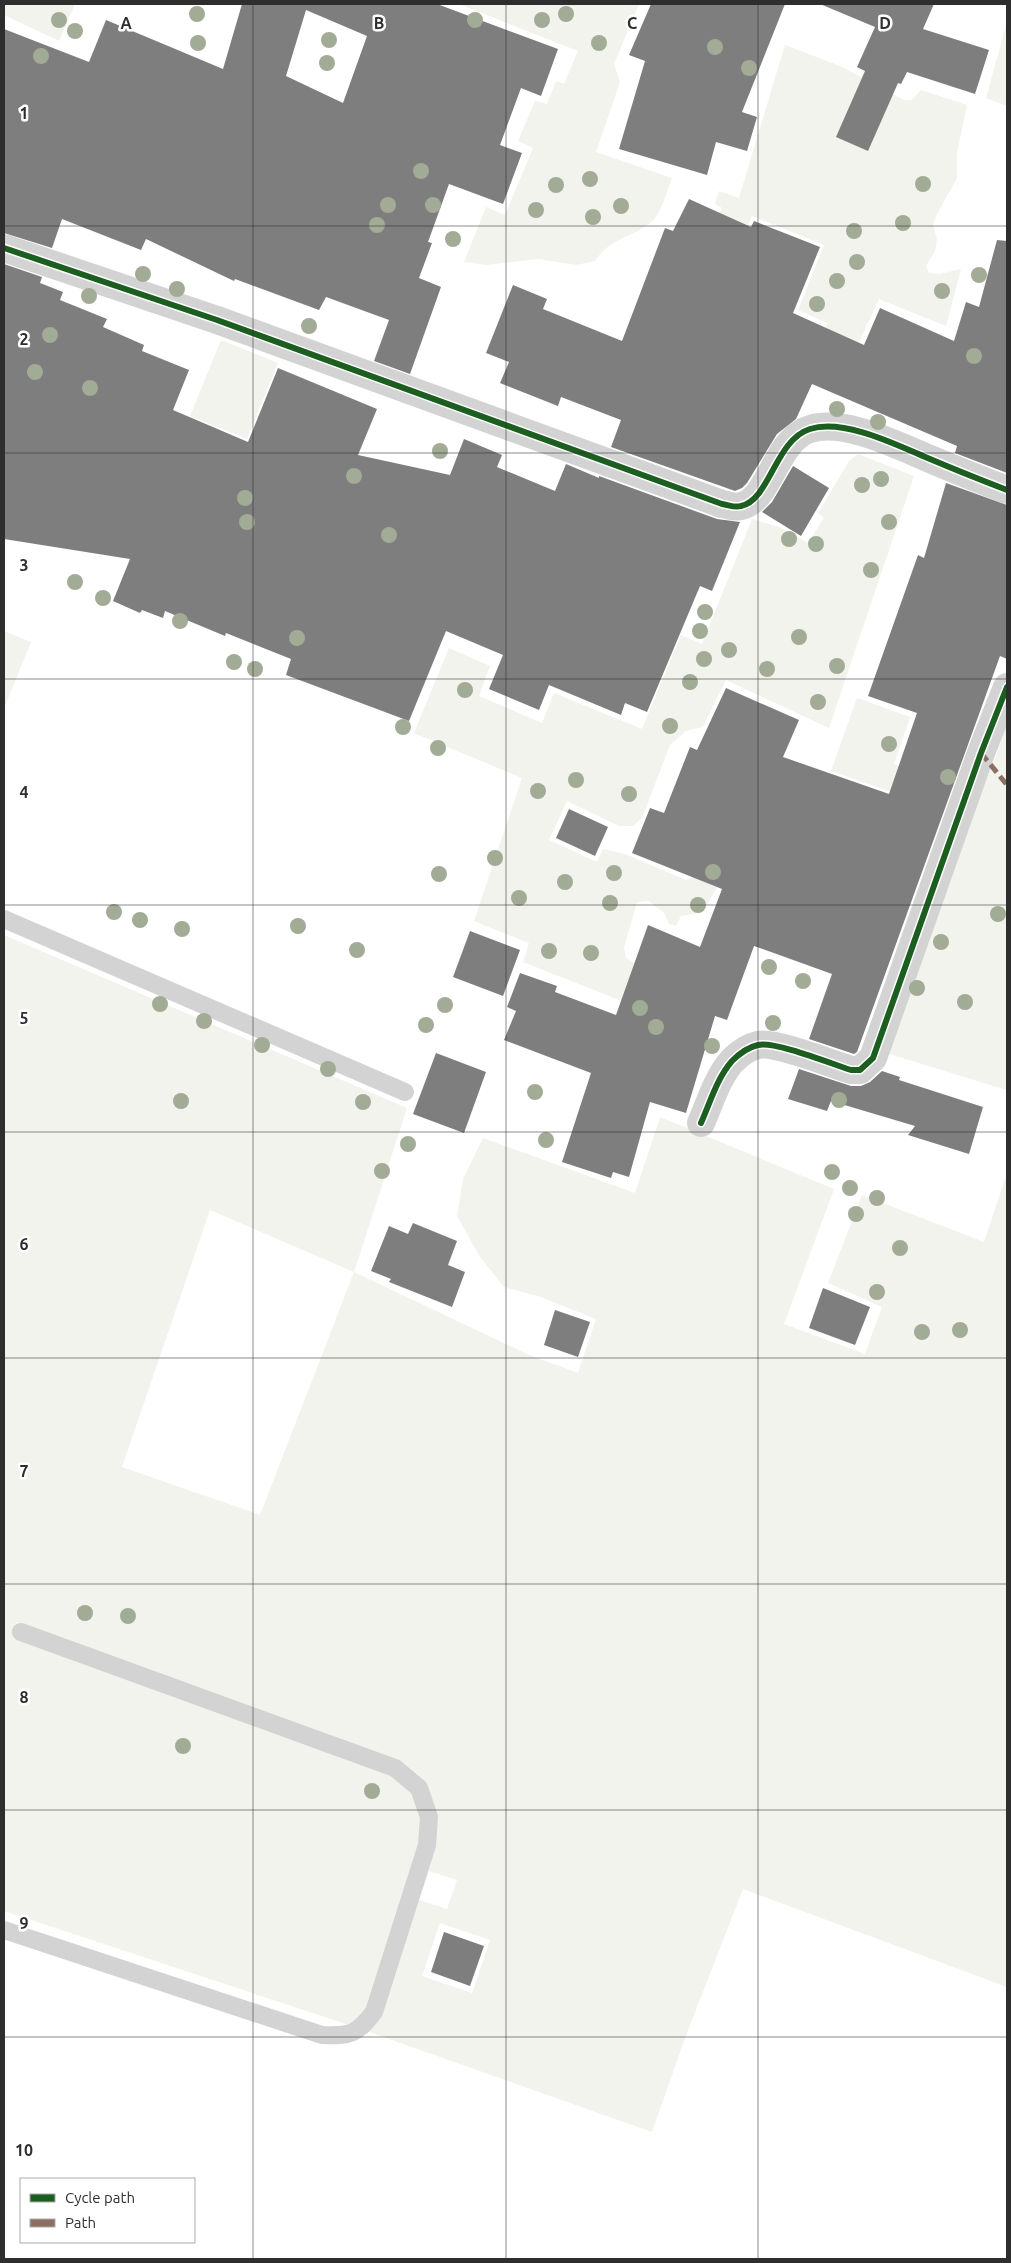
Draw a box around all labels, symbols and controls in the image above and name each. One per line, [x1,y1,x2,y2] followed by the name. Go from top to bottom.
[120,14,132,32] text: A
[374,14,384,32] text: B
[627,14,637,32] text: C
[879,14,891,32] text: D
[19,104,29,122] text: 1
[19,330,29,348] text: 2
[19,556,29,574] text: 3
[19,783,29,801] text: 4
[19,1009,29,1027] text: 5
[19,1235,29,1253] text: 6
[19,1462,29,1480] text: 7
[19,1688,29,1706] text: 8
[19,1914,29,1932] text: 9
[15,2141,33,2159] text: 10
[20,2178,195,2243] legend
[65,2189,135,2206] text: Cycle path
[65,2214,96,2231] text: Path

